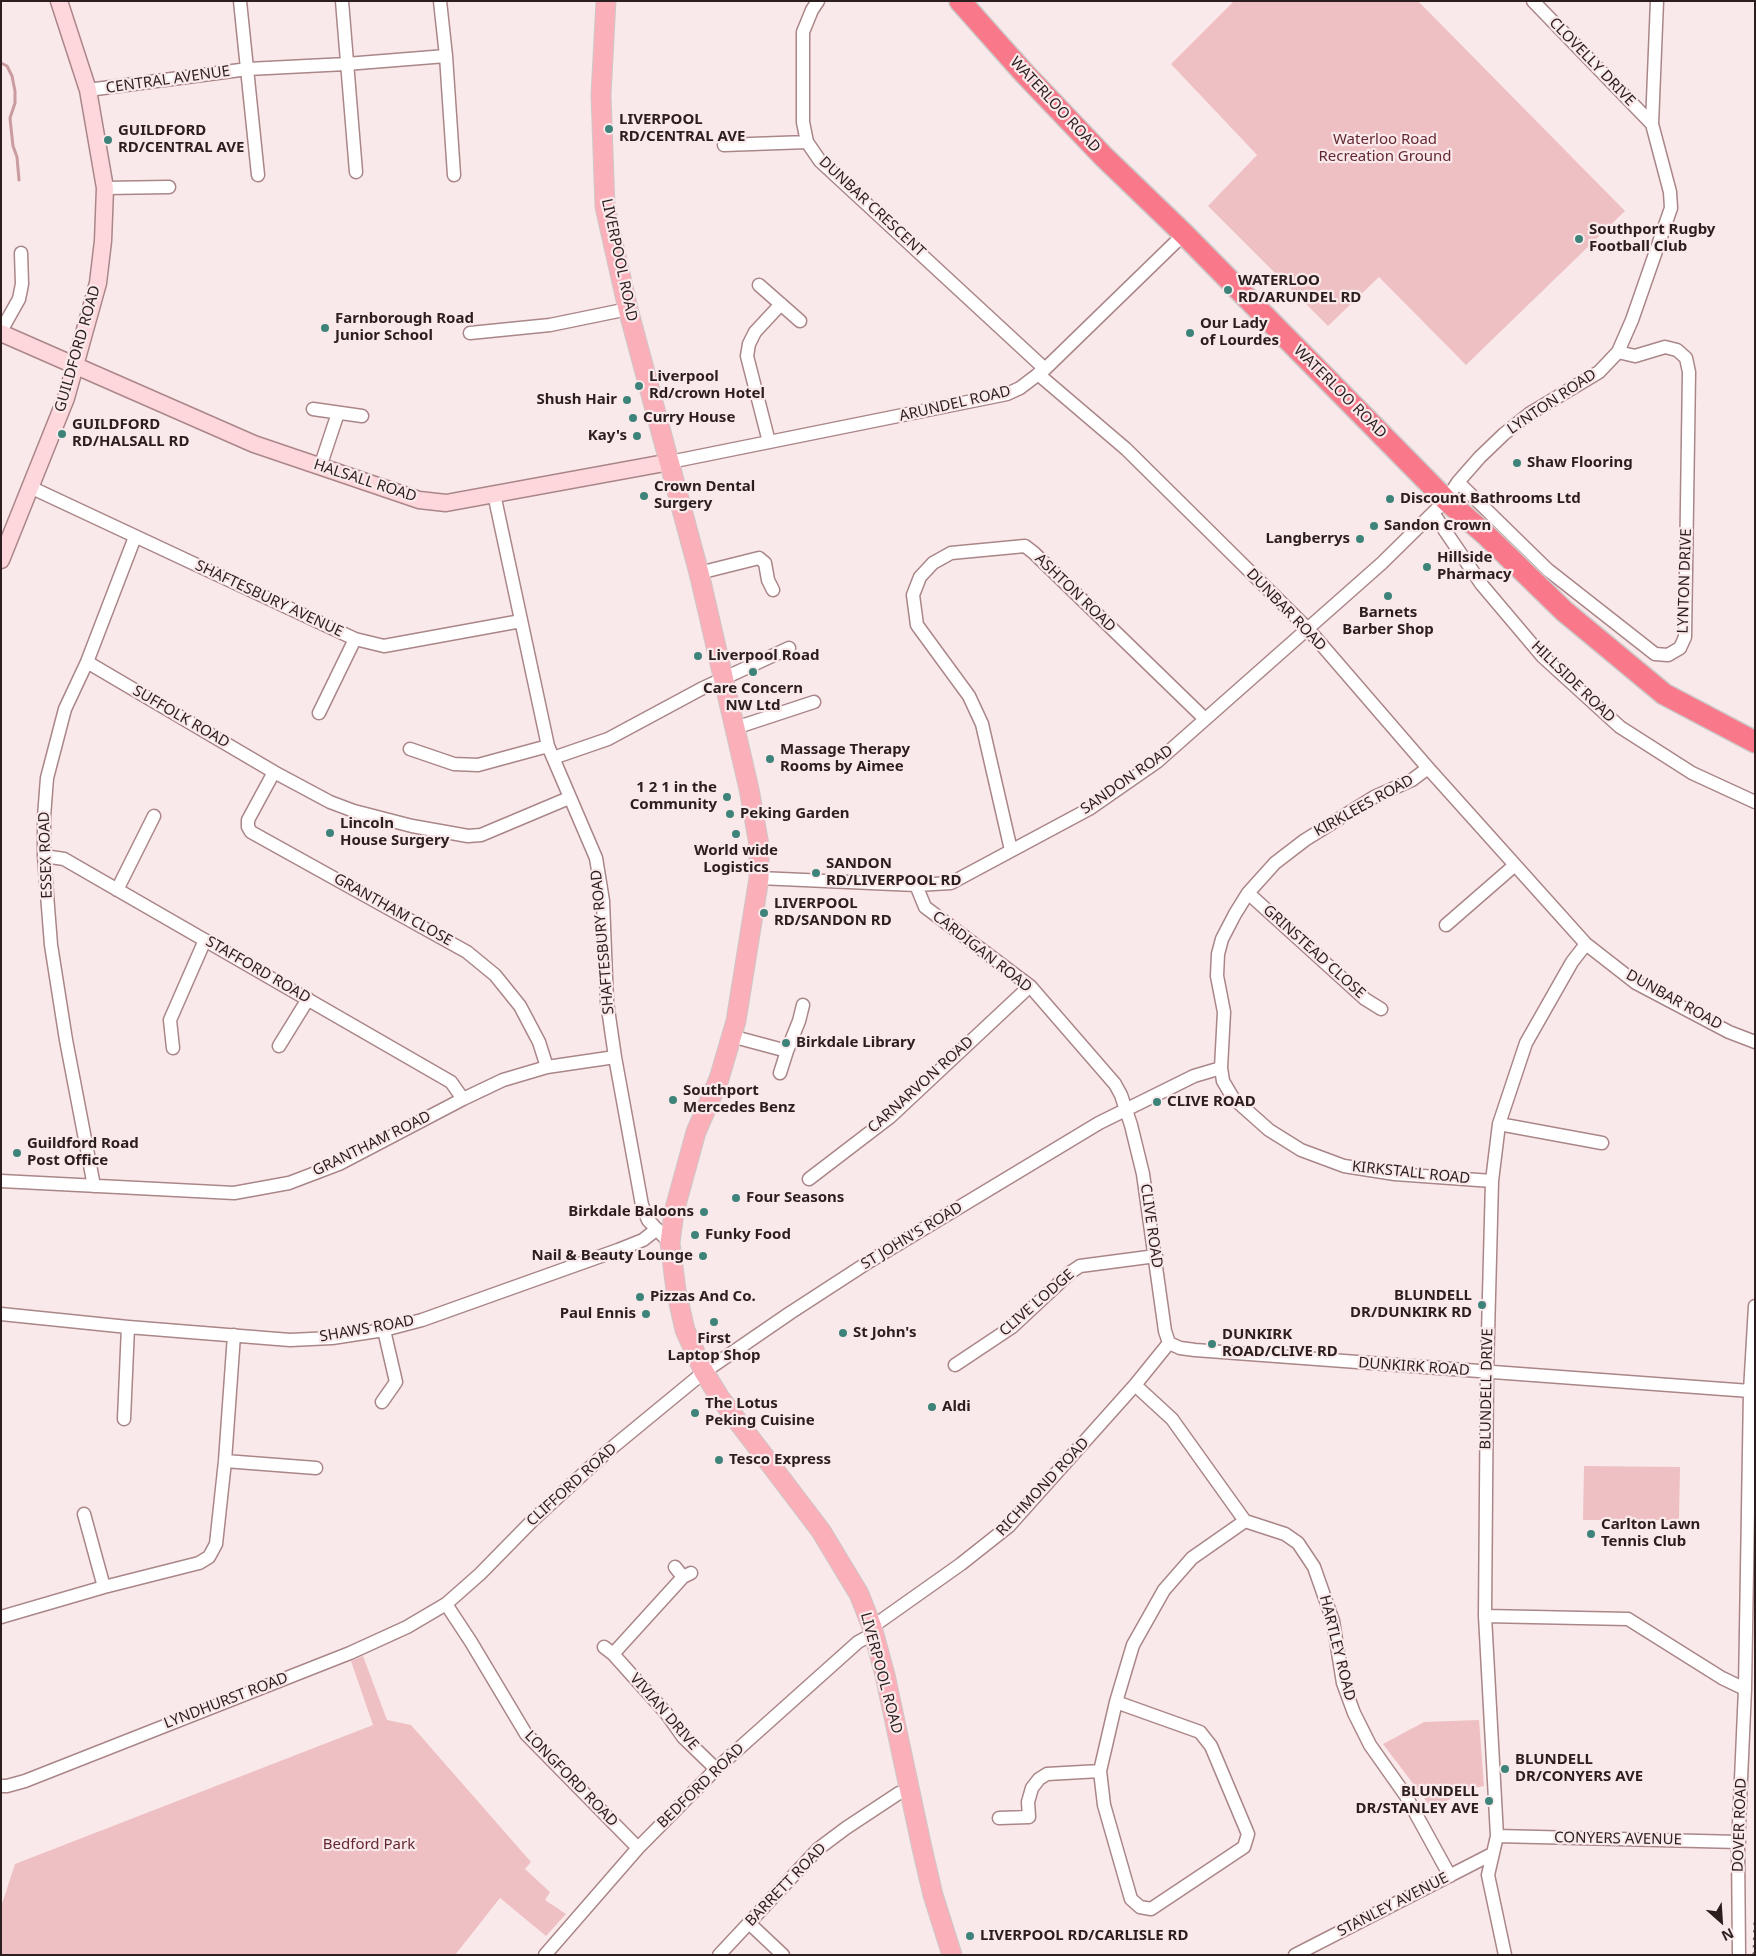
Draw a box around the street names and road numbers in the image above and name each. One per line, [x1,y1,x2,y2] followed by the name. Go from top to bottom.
[1545,14,1639,110] street label: CLOVELLY DRIVE
[1006,53,1104,157] street label: WATERLOO ROAD
[105,62,231,98] street label: CENTRAL AVENUE
[815,153,929,261] street label: DUNBAR CRESCENT
[597,197,641,323] street label: LIVERPOOL ROAD
[51,284,105,414] street label: GUILDFORD ROAD
[1290,342,1390,442] street label: WATERLOO ROAD
[1504,366,1600,438] street label: LYNTON ROAD
[898,382,1012,426] street label: ARUNDEL ROAD
[311,456,419,506] street label: HALSALL ROAD
[1674,528,1696,634] street label: LYNTON DRIVE
[1031,550,1119,636] street label: ASHTON ROAD
[192,557,346,641] street label: SHAFTESBURY AVENUE
[1242,565,1330,655] street label: DUNBAR ROAD
[1527,637,1619,727] street label: HILLSIDE ROAD
[129,682,233,752] street label: SUFFOLK ROAD
[1077,742,1177,818] street label: SANDON ROAD
[1311,771,1417,841] street label: KIRKLEES ROAD
[35,811,57,899] street label: ESSEX ROAD
[588,869,618,1015] street label: SHAFTESBURY ROAD
[330,870,456,950] street label: GRANTHAM CLOSE
[1259,901,1369,1003] street label: GRINSTEAD CLOSE
[929,908,1035,996] street label: CARDIGAN ROAD
[202,933,314,1007] street label: STAFFORD ROAD
[1623,966,1725,1034] street label: DUNBAR ROAD
[864,1033,978,1137] street label: CARNARVON ROAD
[310,1108,434,1180] street label: GRANTHAM ROAD
[1351,1158,1471,1188] street label: KIRKSTALL ROAD
[1136,1183,1166,1269] street label: CLIVE ROAD
[858,1199,966,1273] street label: ST JOHN'S ROAD
[996,1266,1078,1340] street label: CLIVE LODGE
[318,1312,416,1346] street label: SHAWS ROAD
[1477,1328,1497,1450] street label: BLUNDELL DRIVE
[1358,1354,1470,1380] street label: DUNKIRK ROAD
[993,1434,1093,1540] street label: RICHMOND ROAD
[523,1440,621,1530] street label: CLIFFORD ROAD
[1315,1593,1359,1703] street label: HARTLEY ROAD
[856,1610,906,1736] street label: LIVERPOOL ROAD
[161,1669,291,1733] street label: LYNDHURST ROAD
[626,1670,702,1754] street label: VIVIAN DRIVE
[521,1727,621,1831] street label: LONGFORD ROAD
[654,1740,748,1832] street label: BEDFORD ROAD
[1729,1778,1751,1872] street label: DOVER ROAD
[1554,1829,1682,1849] street label: CONYERS AVENUE
[742,1840,830,1930] street label: BARRETT ROAD
[1335,1869,1451,1941] street label: STANLEY AVENUE

